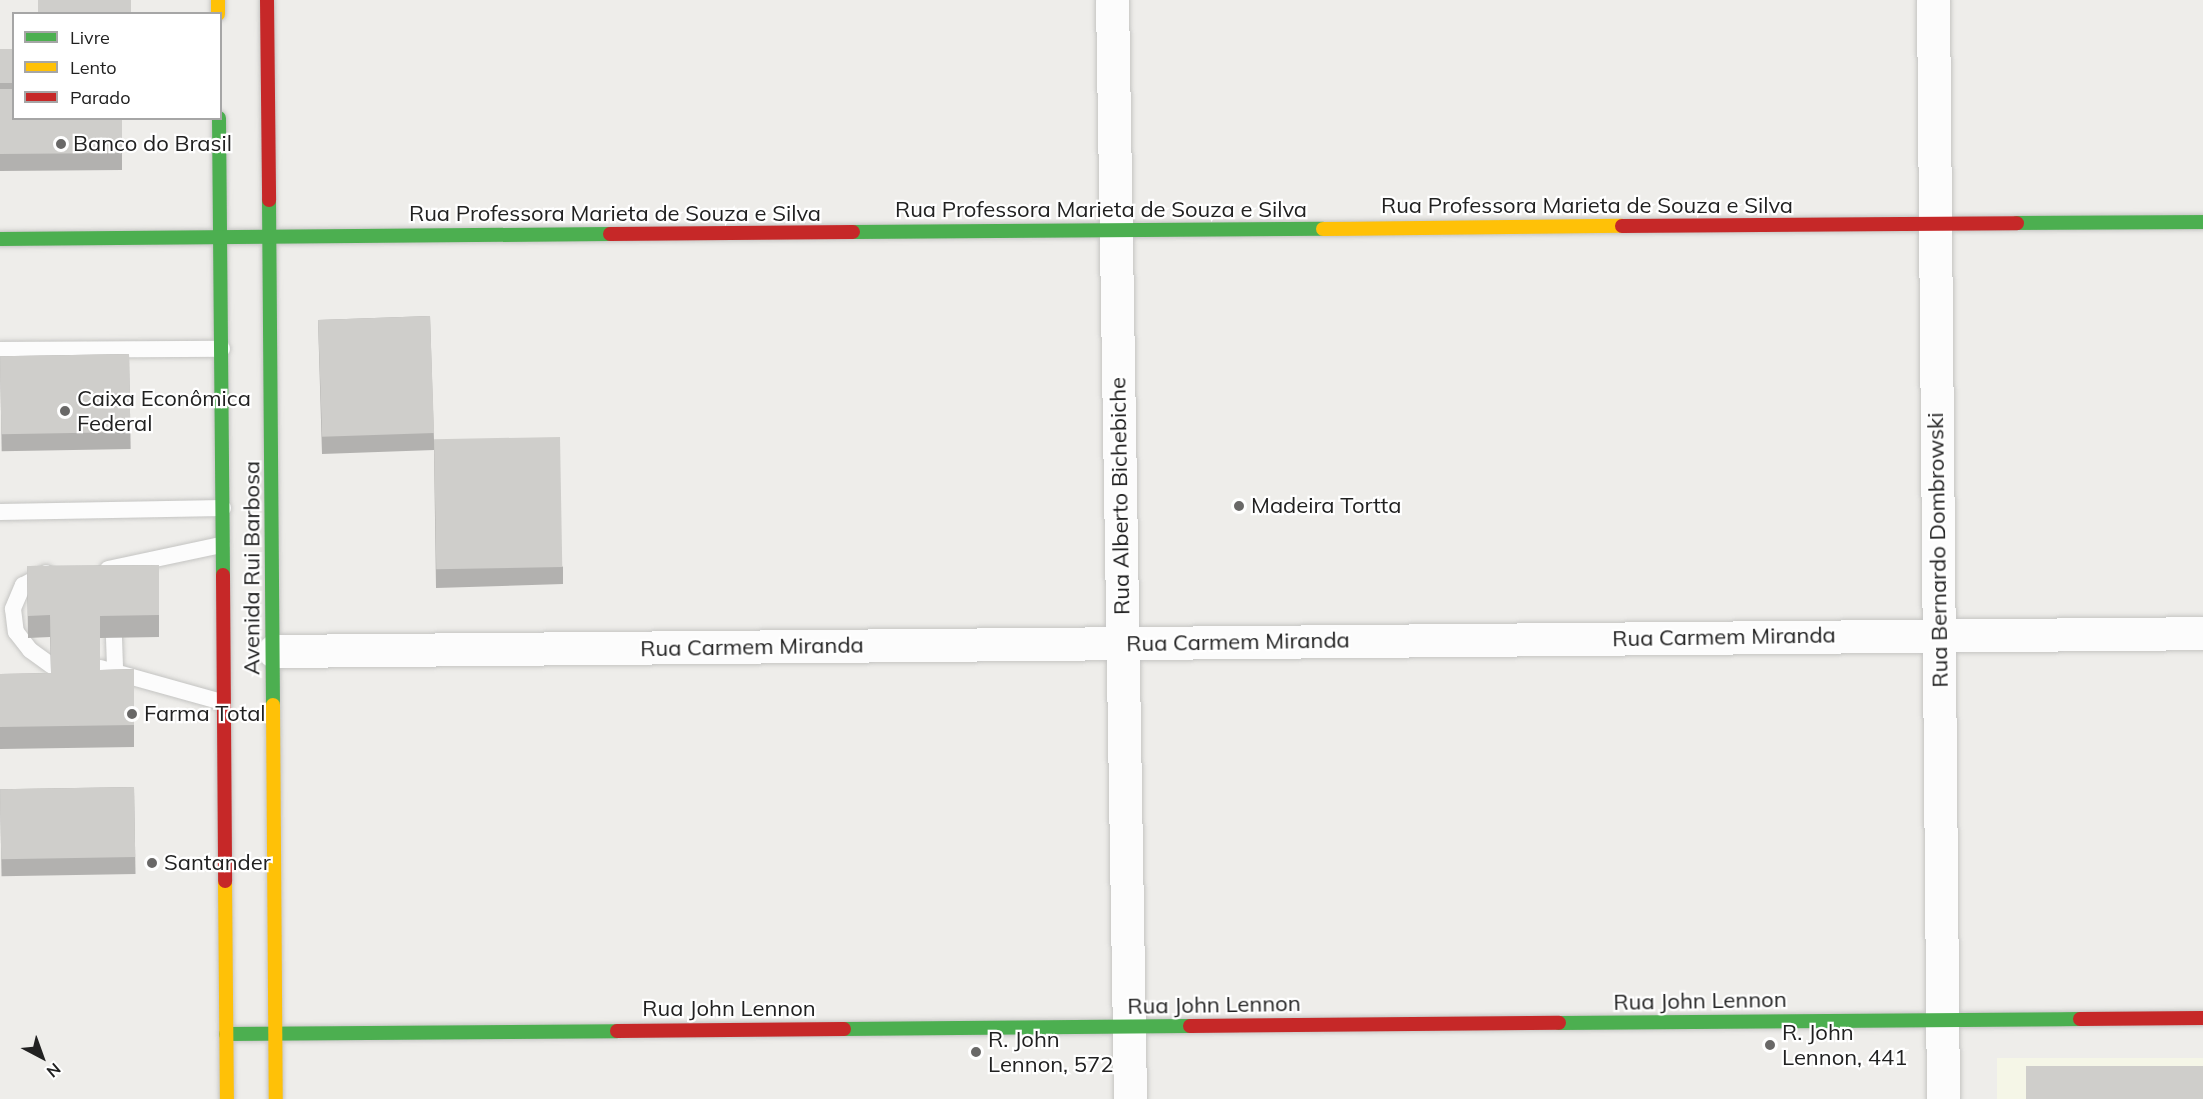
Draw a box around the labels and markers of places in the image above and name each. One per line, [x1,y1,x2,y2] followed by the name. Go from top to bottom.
[73,131,232,157] place label: Banco do Brasil
[54,137,68,151] marker: Banco do Brasil
[77,385,251,436] place label: Caixa Econômica Federal
[58,404,72,418] marker: Caixa Econômica Federal
[1251,493,1401,519] place label: Madeira Tortta
[1232,499,1246,513] marker: Madeira Tortta
[144,701,266,727] place label: Farma Total
[125,707,139,721] marker: Farma Total
[164,850,271,876] place label: Santander
[145,856,159,870] marker: Santander
[1782,1019,1907,1070] place label: R. John Lennon, 441
[988,1026,1113,1078] place label: R. John Lennon, 572
[1763,1038,1777,1052] marker: R. John Lennon, 441
[969,1045,983,1059] marker: R. John Lennon, 572

